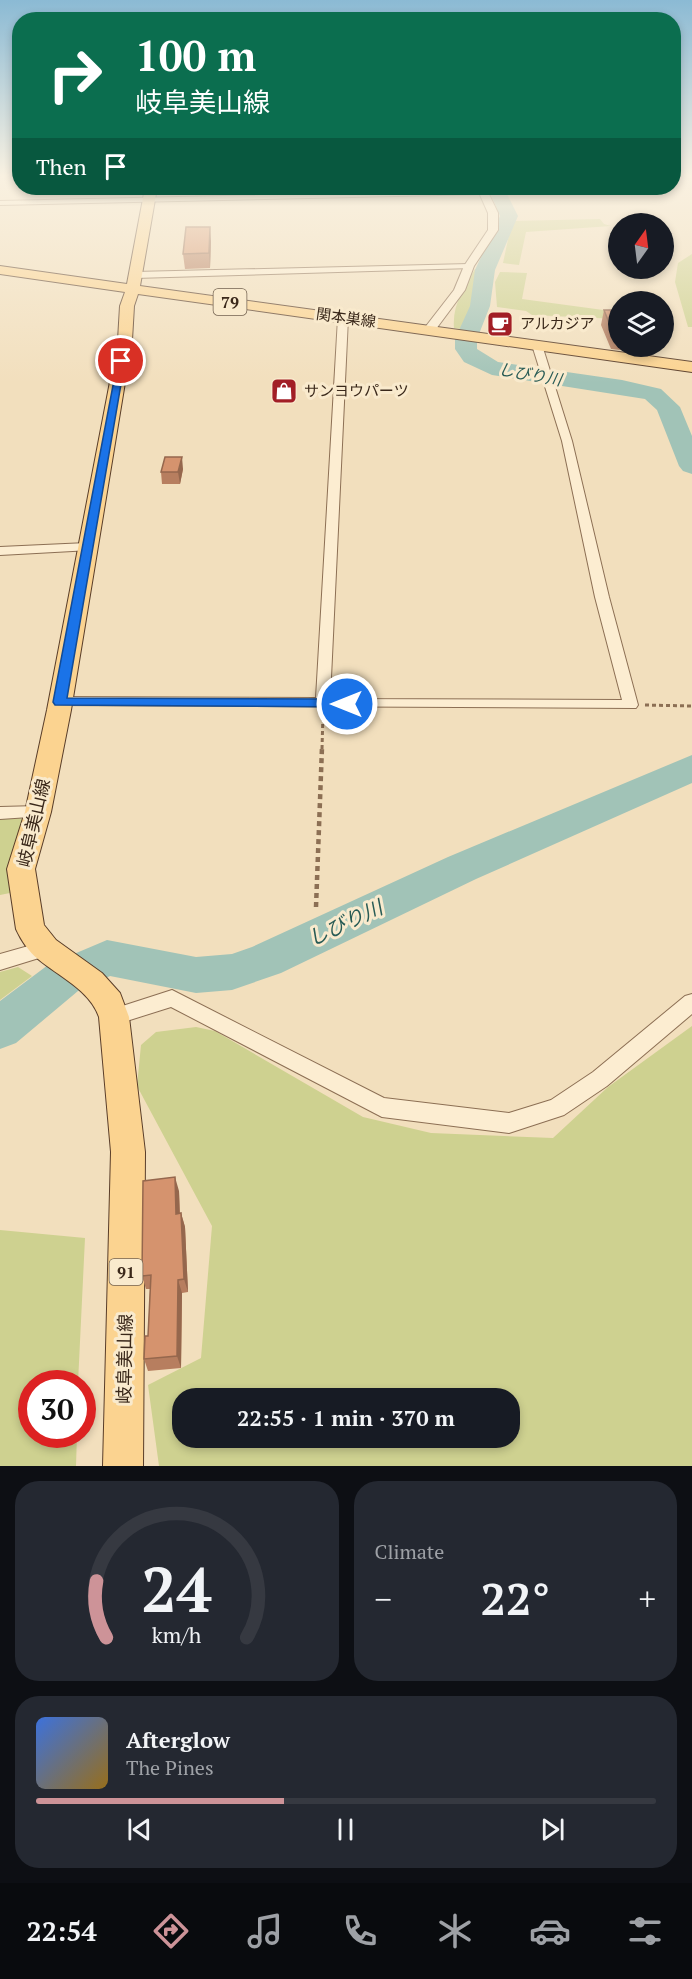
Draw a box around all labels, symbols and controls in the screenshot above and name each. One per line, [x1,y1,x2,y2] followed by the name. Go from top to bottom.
[135,27,256,83] text: 100 m
[36,36,114,114] icon: right
[135,84,270,120] text: 岐阜美山線
[99,150,132,183] icon: arrive
[36,152,87,181] text: Then
[608,213,674,279] north arrow
[608,213,674,357] map controls
[214,289,246,315] road number: 79
[608,291,674,357] button: layers
[315,303,377,331] street label: 関本巣線
[485,309,515,339] cafe icon: アルカジア
[520,313,594,333] place label: アルカジア
[95,335,146,386] pin
[104,344,137,377] icon: arrive
[497,358,565,391] water label: しびり川
[269,376,299,406] shop icon: サンヨウパーツ
[304,380,409,400] place label: サンヨウパーツ
[315,672,379,736] position arrow
[11,776,55,869] street label: 岐阜美山線
[303,893,389,952] water label: しびり川
[110,1259,142,1285] road number: 91
[111,1314,137,1404] street label: 岐阜美山線
[18,1370,96,1448] speed limit sign: 30
[237,1403,455,1432] text: 22:55 · 1 min · 370 m
[375,1538,444,1565] text: Climate
[141,1547,212,1630] text: 24
[481,1568,550,1628] text: 22°
[375,1577,392,1620] text: −
[638,1577,656,1620] text: +
[152,1621,202,1649] text: km/h
[126,1725,230,1754] text: Afterglow
[126,1754,214,1781] text: The Pines
[123,1813,156,1846] icon: previous
[329,1813,362,1846] icon: pause
[536,1813,569,1846] icon: next
[150,1910,192,1952] icon: directions
[244,1910,286,1952] icon: music
[339,1910,381,1952] icon: phone
[434,1910,476,1952] icon: climate
[529,1910,571,1952] icon: car
[624,1910,666,1952] icon: filters
[26,1913,97,1949] text: 22:54

